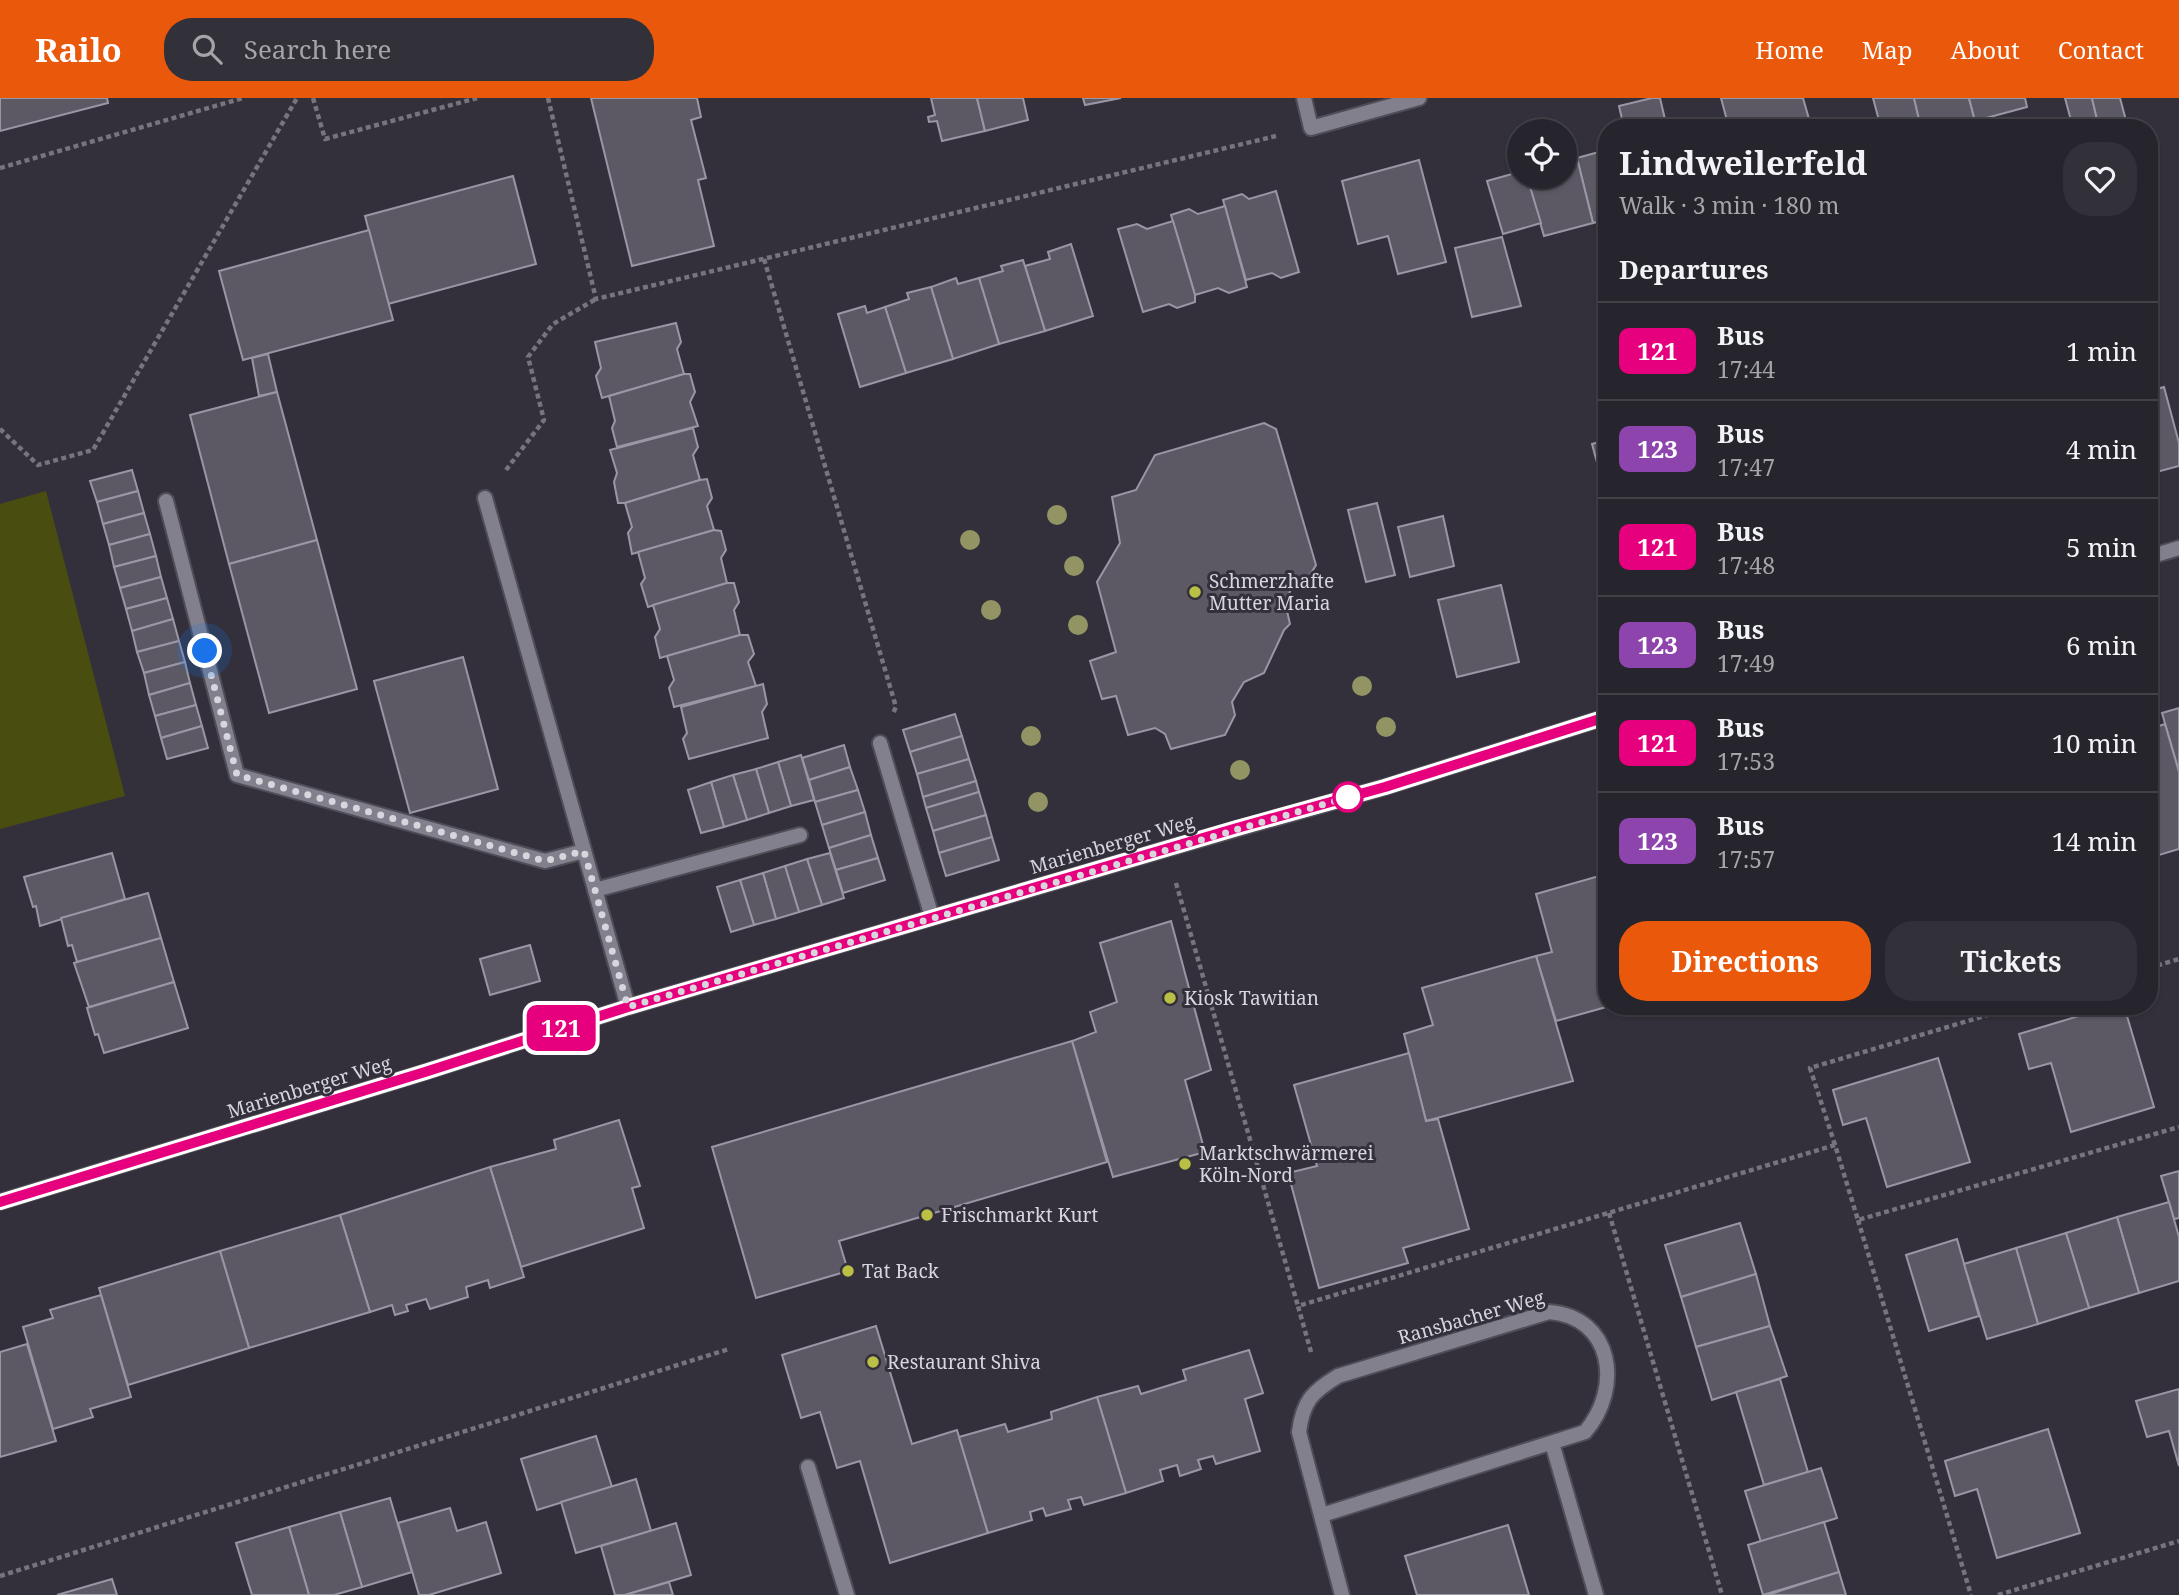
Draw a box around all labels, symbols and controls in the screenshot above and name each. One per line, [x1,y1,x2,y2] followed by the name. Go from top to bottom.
[164,18,654,81] search box
[35,27,122,72] text: Railo
[188,30,226,68] icon: search
[244,31,391,67] text: Search here
[1755,33,1824,66] text: Home
[1862,33,1913,66] text: Map
[1951,33,2020,66] text: About
[2058,33,2144,66] text: Contact
[1507,119,1577,189] map controls
[1507,119,1577,189] button: locate
[1619,140,1867,185] text: Lindweilerfeld
[2063,142,2137,216] button: heart
[1619,189,1839,221] text: Walk · 3 min · 180 m
[1619,251,1769,287] text: Departures
[1717,317,1764,353] text: Bus
[2066,333,2137,369] text: 1 min
[1637,334,1678,367] text: 121
[1717,353,1775,385] text: 17:44
[1717,415,1764,451] text: Bus
[2066,431,2137,467] text: 4 min
[1637,432,1678,465] text: 123
[1717,451,1775,483] text: 17:47
[1717,513,1764,549] text: Bus
[2066,529,2137,565] text: 5 min
[1637,530,1678,563] text: 121
[1717,549,1775,581] text: 17:48
[1209,568,1334,616] place label: Schmerzhafte Mutter Maria
[1187,584,1203,600] marker: Schmerzhafte Mutter Maria
[1717,611,1764,647] text: Bus
[2066,627,2137,663] text: 6 min
[1637,628,1678,661] text: 123
[187,633,222,668] your location
[1717,647,1775,679] text: 17:49
[1717,709,1764,745] text: Bus
[2052,725,2137,761] text: 10 min
[1637,726,1678,759] text: 121
[1717,745,1775,777] text: 17:53
[1333,782,1363,812] unlabelled marker
[1717,807,1764,843] text: Bus
[1027,808,1197,880] street label: Marienberger Weg
[2052,823,2137,859] text: 14 min
[1637,824,1678,857] text: 123
[1717,843,1775,875] text: 17:57
[1619,921,1871,1001] button: Directions
[1885,921,2137,1001] button: Tickets
[1184,985,1319,1011] place label: Kiosk Tawitian
[1162,990,1178,1006] marker: Kiosk Tawitian
[521,1005,601,1051] line badge: 121
[541,1011,581,1044] text: 121
[224,1050,394,1124] street label: Marienberger Weg
[1199,1140,1374,1188] place label: Marktschwärmerei Köln-Nord
[1177,1156,1193,1172] marker: Marktschwärmerei Köln-Nord
[941,1202,1098,1228] place label: Frischmarkt Kurt
[919,1207,935,1223] marker: Frischmarkt Kurt
[862,1258,940,1284] place label: Tat Back
[840,1263,856,1279] marker: Tat Back
[1395,1284,1547,1350] street label: Ransbacher Weg
[887,1349,1041,1375] place label: Restaurant Shiva
[865,1354,881,1370] marker: Restaurant Shiva

